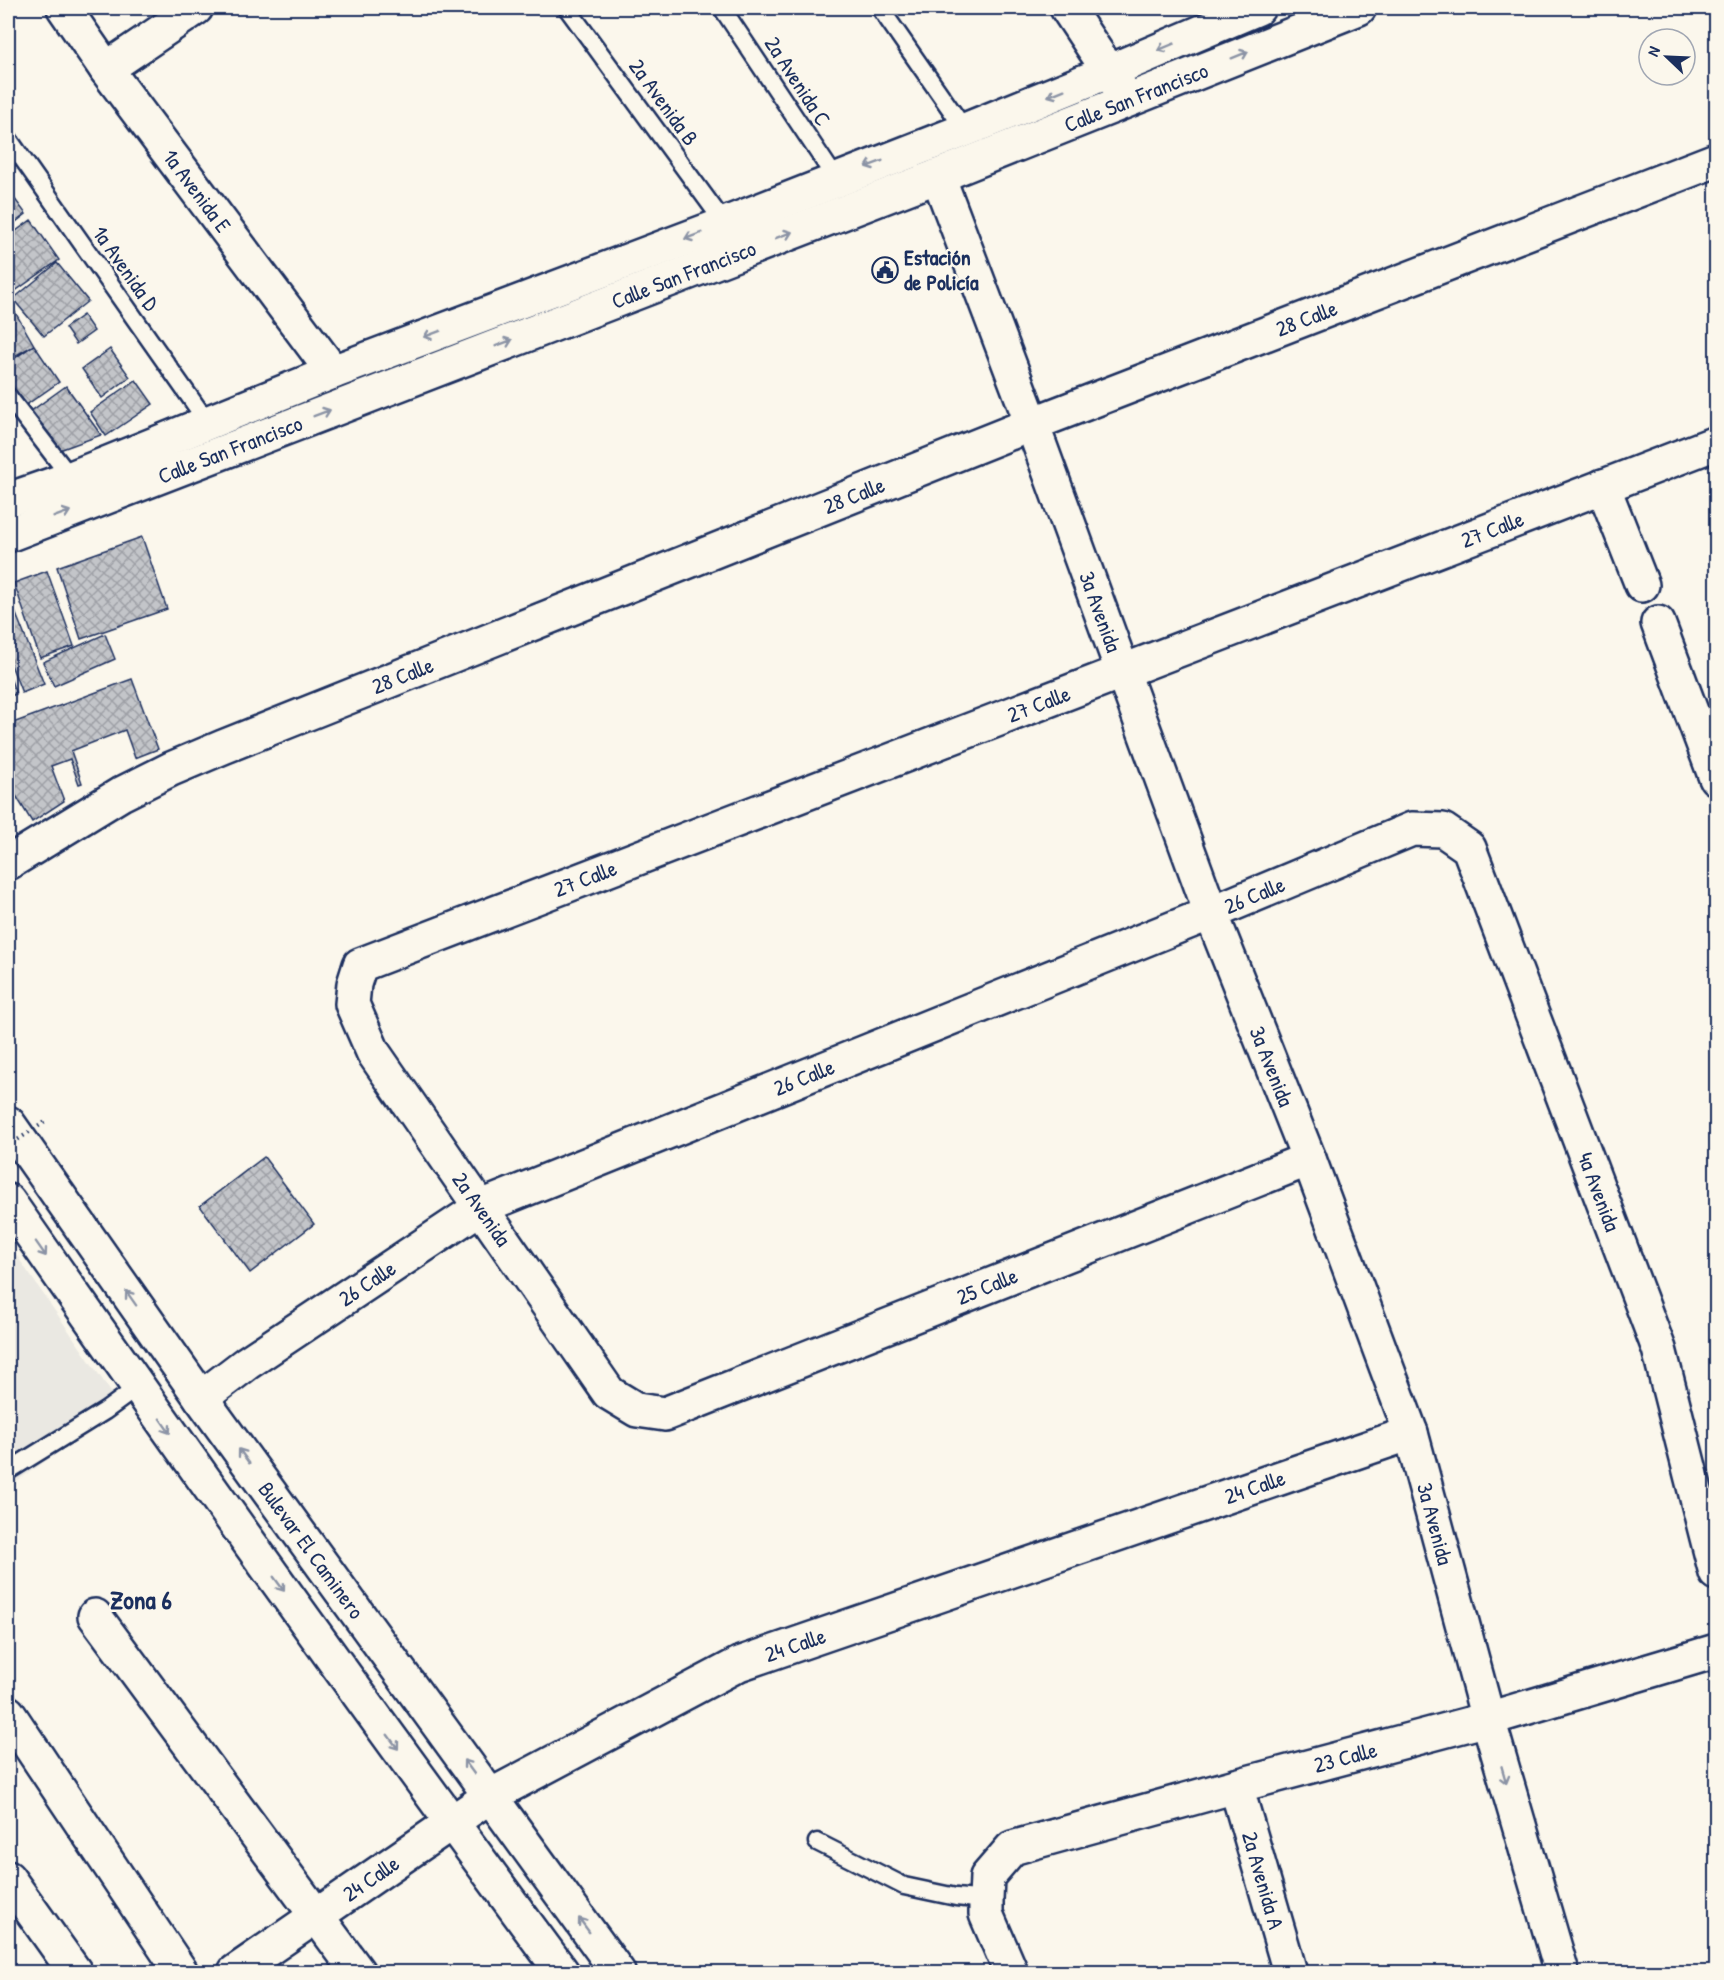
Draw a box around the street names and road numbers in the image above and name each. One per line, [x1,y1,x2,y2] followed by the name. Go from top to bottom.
[758,30,838,132] street label: 2a Avenida C
[622,53,706,151] street label: 2a Avenida B
[1060,55,1212,139] street label: Calle San Francisco
[156,143,238,239] street label: 1a Avenida E
[86,219,167,317] street label: 1a Avenida D
[607,233,760,316] street label: Calle San Francisco
[1271,293,1342,344] street label: 28 Calle
[154,408,307,491] street label: Calle San Francisco
[819,469,889,521] street label: 28 Calle
[1456,503,1528,555] street label: 27 Calle
[1072,567,1129,657] street label: 3a Avenida
[367,649,438,701] street label: 28 Calle
[1003,678,1075,729] street label: 27 Calle
[549,853,621,904] street label: 27 Calle
[1219,869,1289,921] street label: 26 Calle
[1243,1022,1302,1111] street label: 3a Avenida
[769,1051,839,1103] street label: 26 Calle
[1571,1148,1628,1236] street label: 4a Avenida
[446,1166,519,1252] street label: 2a Avenida
[332,1253,402,1313] street label: 26 Calle
[952,1260,1022,1312] street label: 25 Calle
[1220,1462,1289,1511] street label: 24 Calle
[252,1475,372,1625] street label: Bulevar El Caminero
[1410,1479,1461,1568] street label: 3a Avenida
[761,1620,830,1669] street label: 24 Calle
[1310,1734,1380,1780] street label: 23 Calle
[1235,1828,1292,1933] street label: 2a Avenida A
[337,1848,405,1908] street label: 24 Calle

